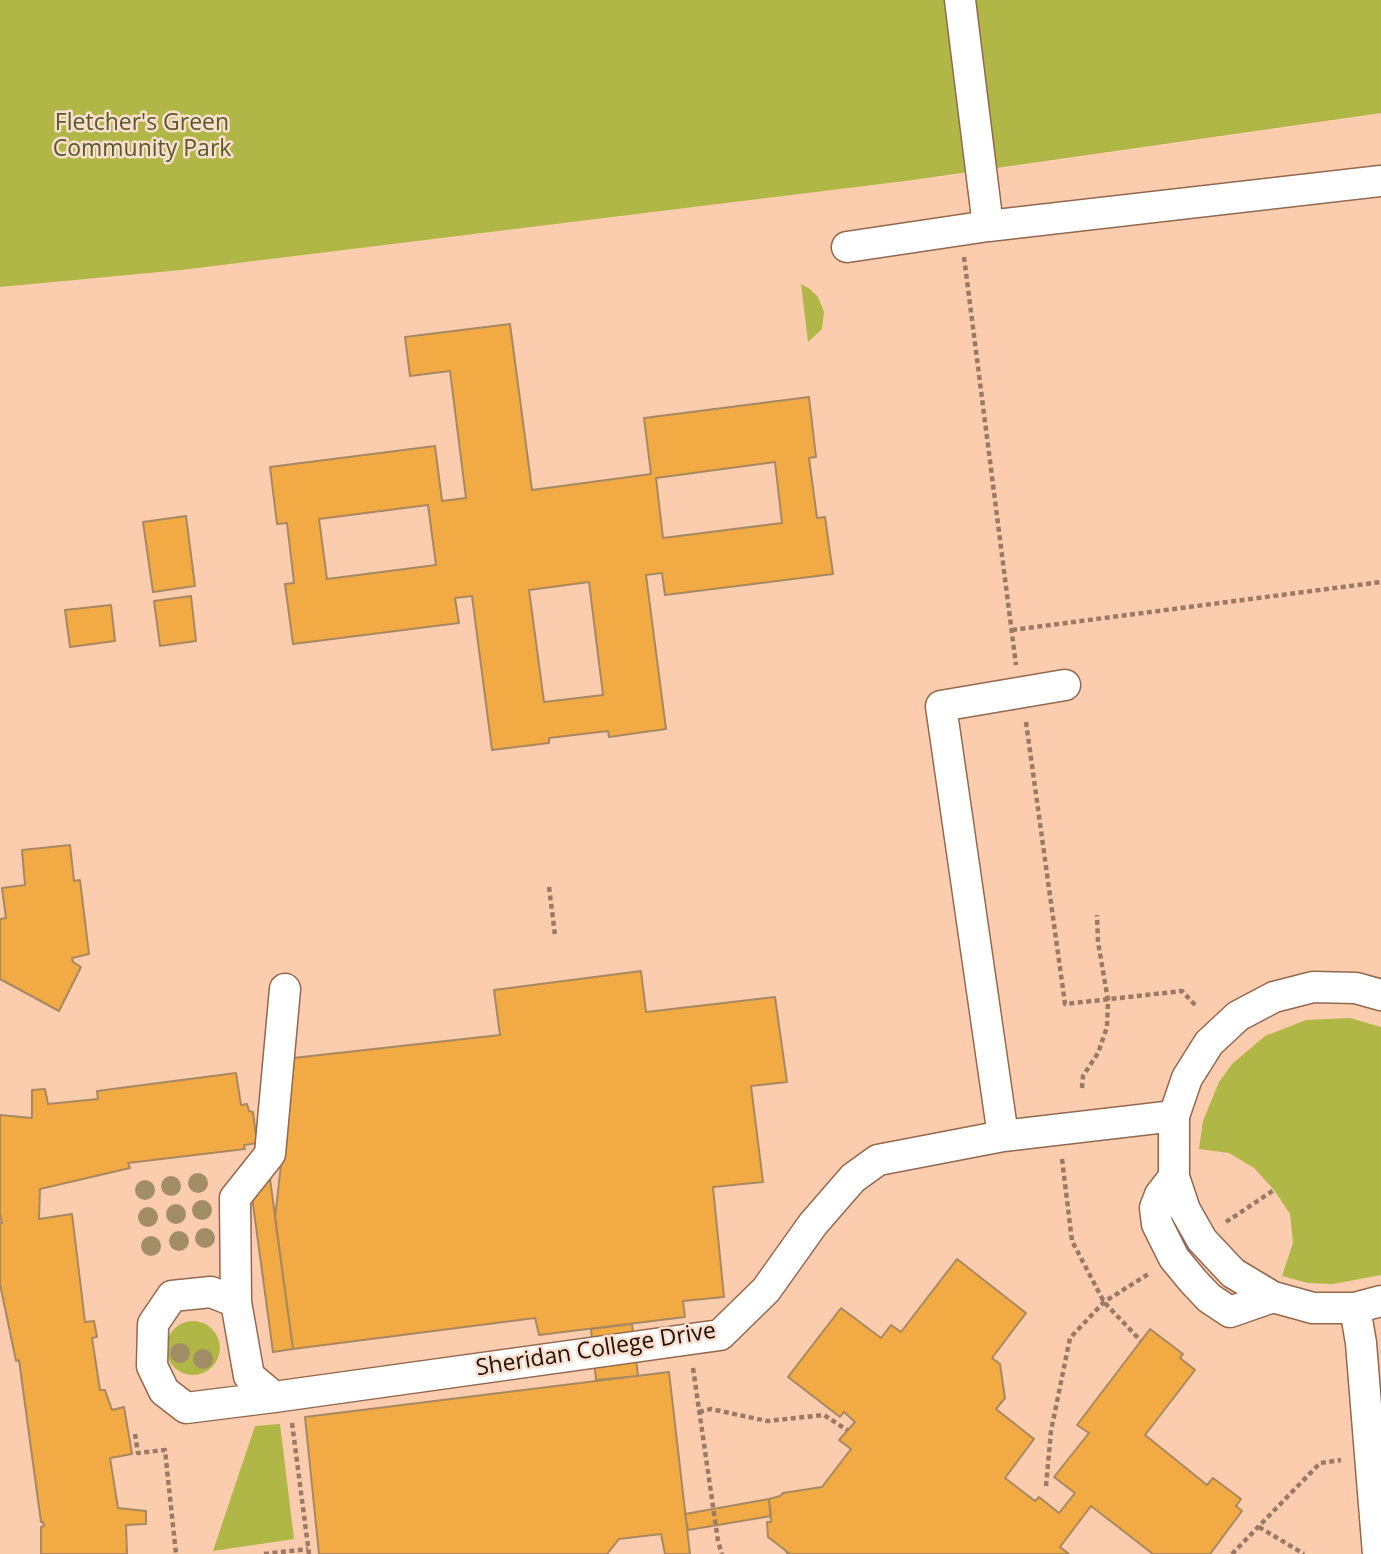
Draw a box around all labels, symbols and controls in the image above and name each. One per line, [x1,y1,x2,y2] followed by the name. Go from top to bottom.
[53,109,231,163] park label: Fletcher's Green Community Park
[474,1317,718,1383] street label: Sheridan College Drive

